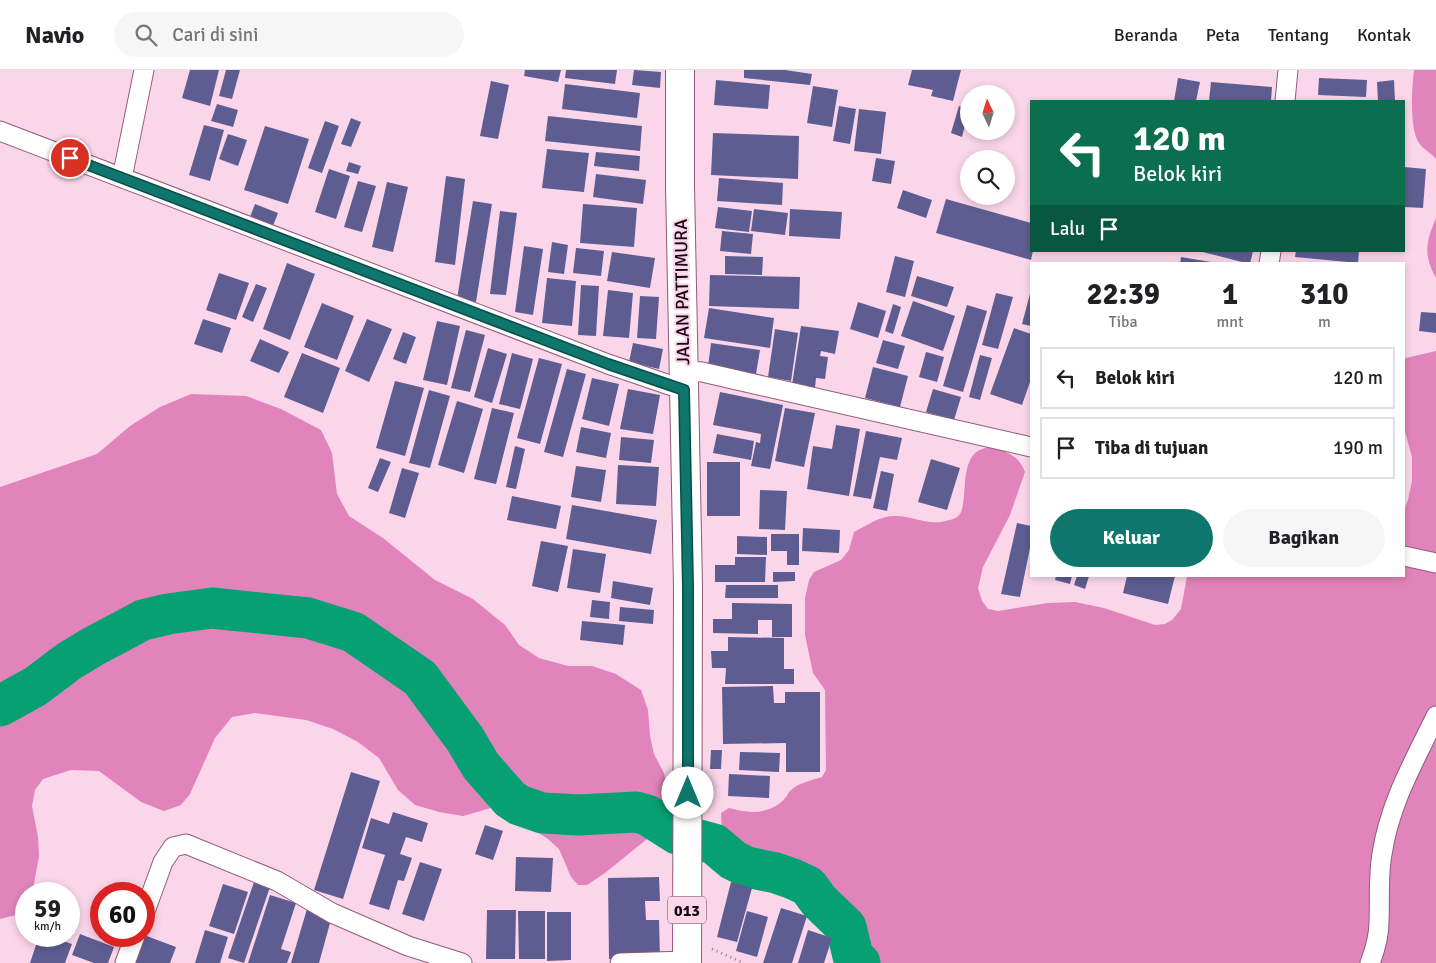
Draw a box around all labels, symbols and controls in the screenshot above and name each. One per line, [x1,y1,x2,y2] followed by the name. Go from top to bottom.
[114,12,464,57] search box
[25,20,84,50] text: Navio
[132,21,160,49] icon: search
[172,23,258,47] text: Cari di sini
[1114,24,1178,46] text: Beranda
[1206,24,1240,46] text: Peta
[1268,24,1329,46] text: Tentang
[1357,24,1411,46] text: Kontak
[960,85,1015,140] north arrow
[960,85,1015,205] map controls
[1133,117,1226,160] text: 120 m
[1050,120,1115,185] icon: left
[49,137,91,179] pin
[56,144,84,172] icon: arrive
[960,150,1015,205] button: search
[1133,160,1222,187] text: Belok kiri
[1095,215,1123,243] icon: arrive
[1050,217,1085,241] text: Lalu
[670,219,694,365] street label: JALAN PATTIMURA
[1086,276,1160,313] text: 22:39
[1222,276,1238,313] text: 1
[1300,276,1349,313] text: 310
[1109,312,1138,332] text: Tiba
[1216,312,1244,332] text: mnt
[1318,312,1331,332] text: m
[1052,364,1080,392] icon: left
[1095,366,1175,390] text: Belok kiri
[1333,366,1383,390] text: 120 m
[1052,434,1080,462] icon: arrive
[1095,436,1208,460] text: Tiba di tujuan
[1333,436,1383,460] text: 190 m
[1050,509,1213,567] button: Keluar
[1223,509,1385,567] button: Bagikan
[661,766,713,818] position arrow
[90,882,155,947] speed limit sign: 60
[34,893,61,924] text: 59
[668,896,706,924] road number: 013
[34,919,61,934] text: km/h

